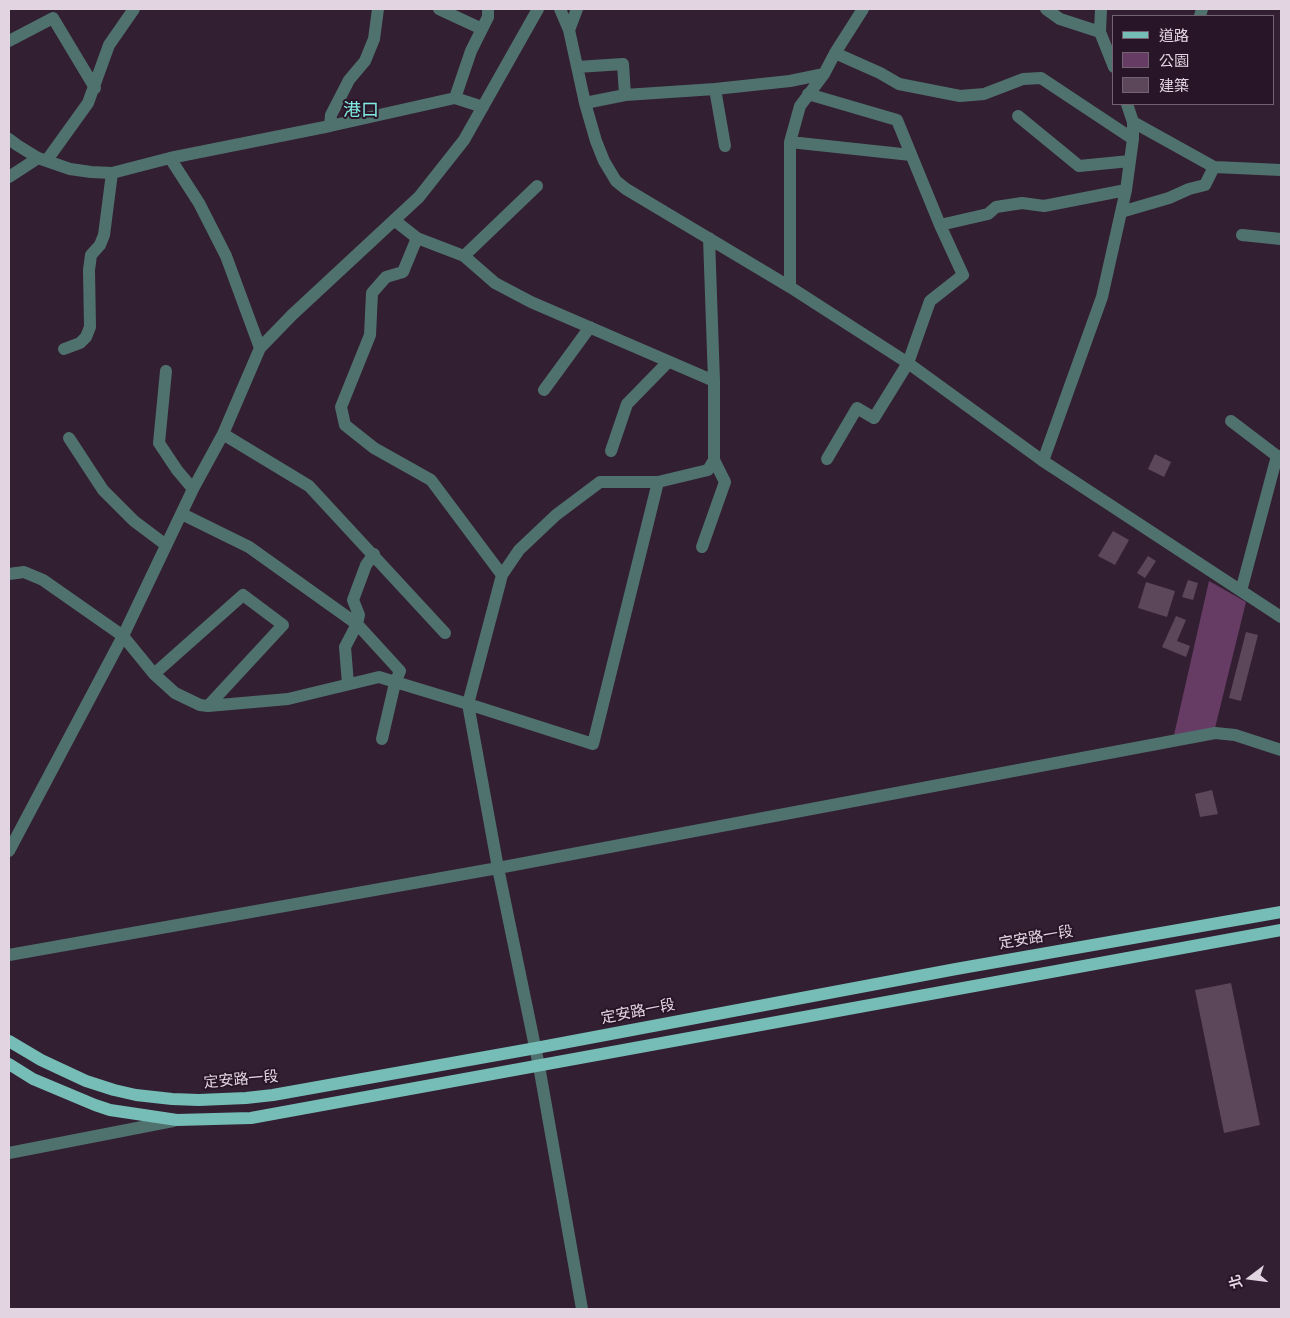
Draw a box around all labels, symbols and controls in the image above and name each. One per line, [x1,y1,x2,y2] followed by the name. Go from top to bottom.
[1112,15,1275,105] legend
[1159,27,1189,44] text: 道路
[1159,52,1189,69] text: 公園
[1159,77,1189,94] text: 建築
[343,100,379,122] district label: 港口
[998,923,1074,953] street label: 定安路一段
[599,996,677,1028] street label: 定安路一段
[203,1068,279,1092] street label: 定安路一段
[1225,1253,1275,1303] north arrow
[1226,1273,1245,1291] text: 北

